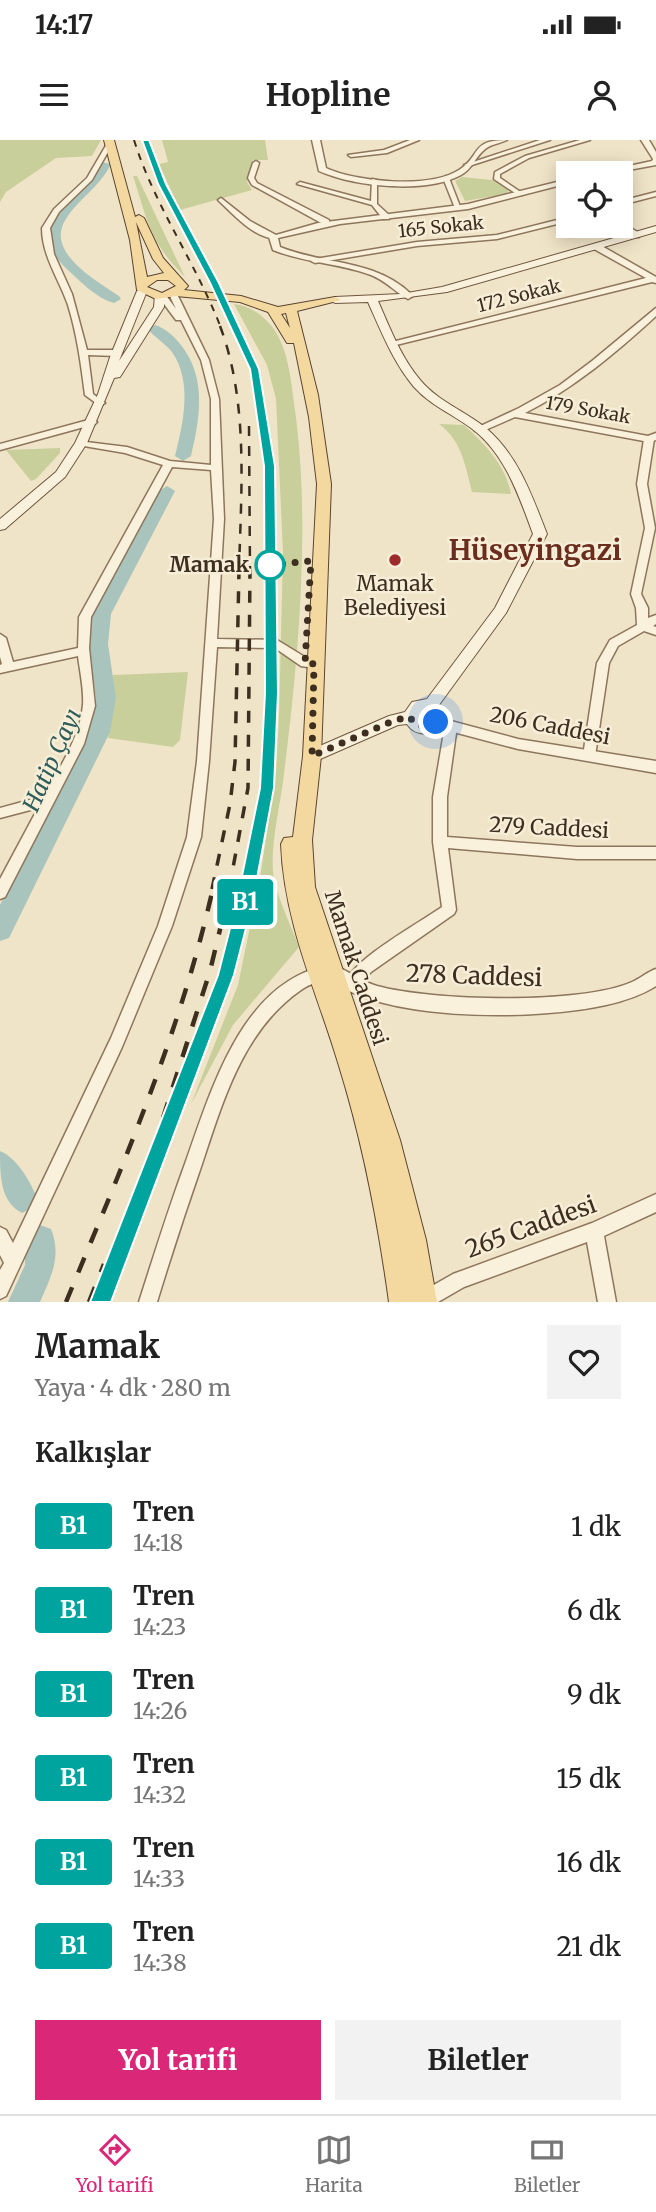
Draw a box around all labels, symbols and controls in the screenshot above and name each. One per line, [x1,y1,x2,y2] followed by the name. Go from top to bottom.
[35,8,93,41] text: 14:17
[266,75,390,115] text: Hopline
[35,76,73,114] icon: menu
[583,76,621,114] icon: person
[556,161,633,238] map controls
[556,161,633,238] button: locate
[397,211,485,242] street label: 165 Sokak
[475,274,564,317] street label: 172 Sokak
[544,391,633,428] street label: 179 Sokak
[449,532,621,568] district label: Hüseyingazi
[255,550,285,580] marker: Mamak
[170,551,249,578] place label: Mamak
[387,552,403,568] marker: Mamak Belediyesi
[344,570,446,621] place label: Mamak Belediyesi
[488,701,613,750] street label: 206 Caddesi
[16,704,87,817] water label: Hatip Çayı
[418,704,453,739] your location
[488,811,610,844] street label: 279 Caddesi
[214,879,276,925] line badge: B1
[231,886,259,917] text: B1
[319,887,394,1049] street label: Mamak Caddesi
[405,958,543,993] street label: 278 Caddesi
[461,1188,601,1265] street label: 265 Caddesi
[547,1325,621,1399] button: heart
[35,1326,160,1367] text: Mamak
[35,1373,231,1402] text: Yaya · 4 dk · 280 m
[35,1436,151,1469] text: Kalkışlar
[133,1495,195,1528] text: Tren
[60,1510,87,1541] text: B1
[571,1510,621,1543] text: 1 dk
[133,1528,183,1557] text: 14:18
[133,1579,195,1612] text: Tren
[60,1594,87,1625] text: B1
[567,1594,621,1627] text: 6 dk
[133,1612,186,1641] text: 14:23
[133,1663,195,1696] text: Tren
[60,1678,87,1709] text: B1
[567,1678,621,1711] text: 9 dk
[133,1696,187,1725] text: 14:26
[133,1747,195,1780] text: Tren
[60,1762,87,1793] text: B1
[557,1762,621,1795] text: 15 dk
[133,1780,186,1809] text: 14:32
[133,1831,195,1864] text: Tren
[60,1846,87,1877] text: B1
[556,1846,621,1879] text: 16 dk
[133,1864,185,1893] text: 14:33
[133,1915,195,1948] text: Tren
[60,1930,87,1961] text: B1
[556,1930,621,1963] text: 21 dk
[133,1948,187,1977] text: 14:38
[35,2020,321,2100] button: Yol tarifi
[335,2020,621,2100] button: Biletler
[76,2131,154,2197] tab: Yol tarifi
[305,2131,363,2197] tab: Harita
[514,2131,580,2197] tab: Biletler

